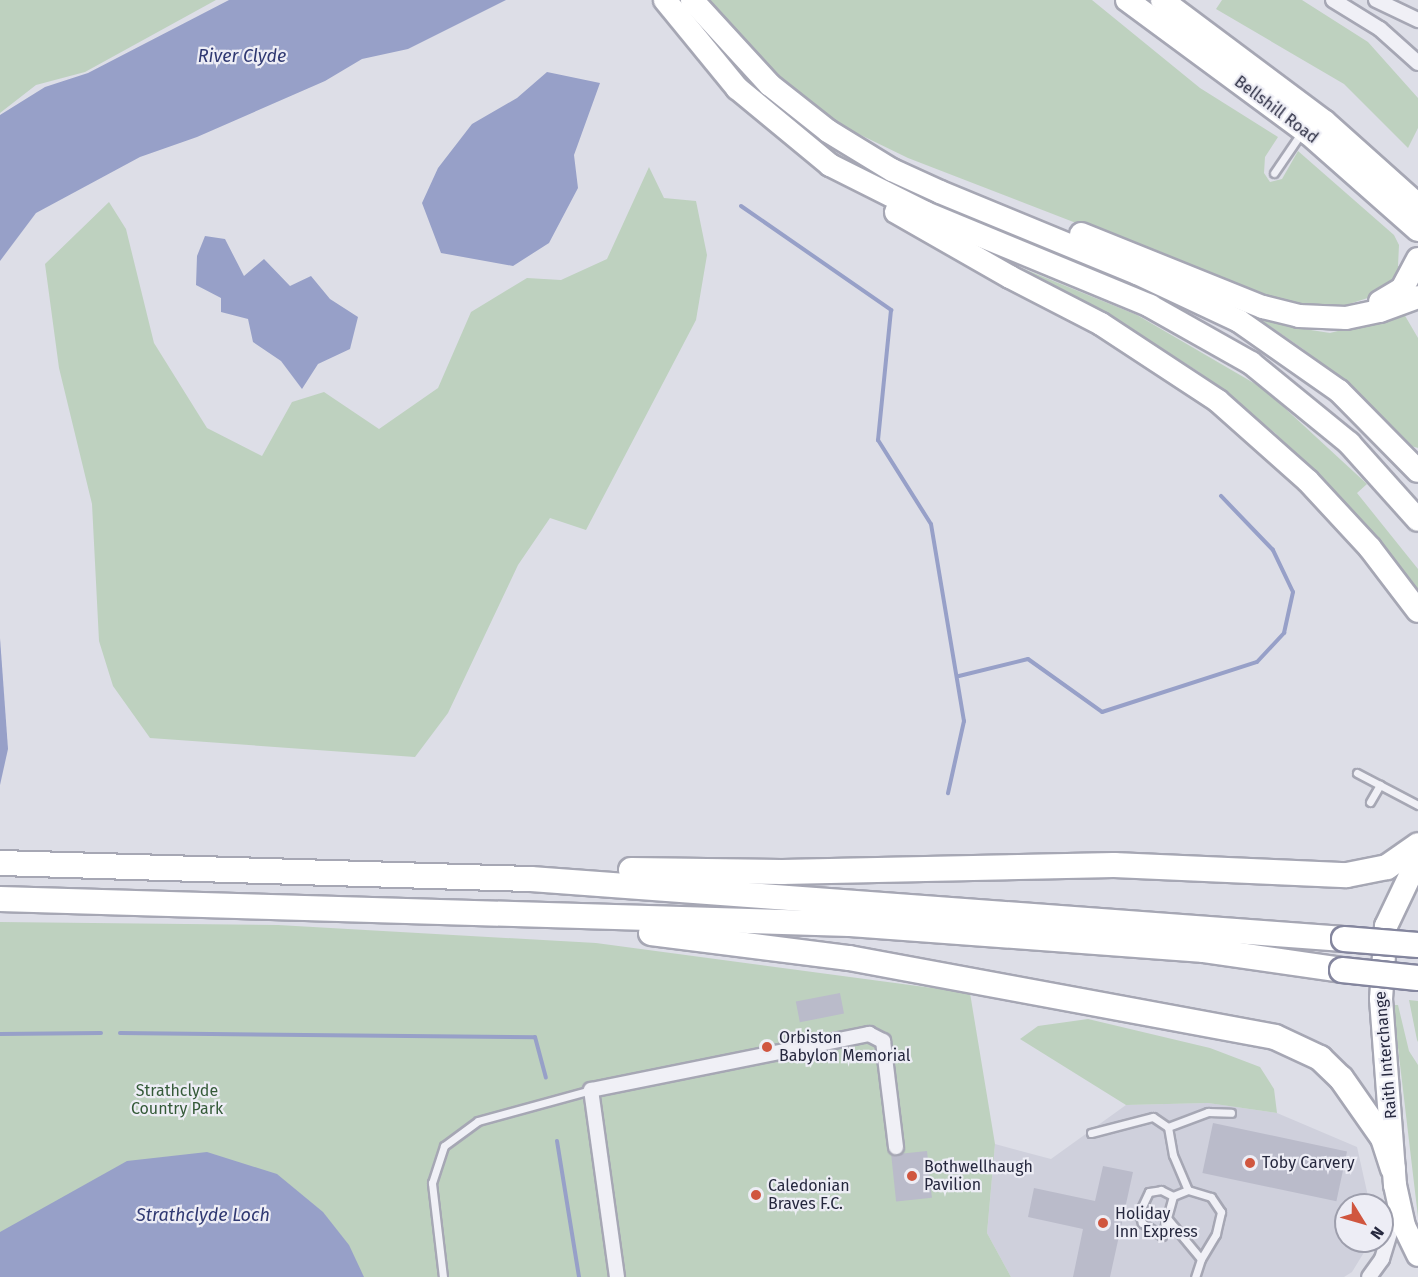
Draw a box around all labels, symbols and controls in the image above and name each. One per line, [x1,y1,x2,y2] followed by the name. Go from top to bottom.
[198,45,286,67] water label: River Clyde
[1230,72,1322,148] street label: Bellshill Road
[1371,990,1401,1120] street label: Raith Interchange
[779,1028,910,1066] place label: Orbiston Babylon Memorial
[760,1040,774,1054] marker: Orbiston Babylon Memorial
[131,1081,223,1119] park label: Strathclyde Country Park
[1262,1153,1355,1173] place label: Toby Carvery
[1243,1156,1257,1170] marker: Toby Carvery
[924,1157,1033,1195] place label: Bothwellhaugh Pavilion
[905,1169,919,1183] marker: Bothwellhaugh Pavilion
[768,1176,850,1214] place label: Caledonian Braves F.C.
[749,1188,763,1202] marker: Caledonian Braves F.C.
[1334,1193,1394,1253] north arrow
[136,1204,270,1226] water label: Strathclyde Loch
[1115,1204,1198,1242] place label: Holiday Inn Express
[1096,1216,1110,1230] marker: Holiday Inn Express
[1366,1223,1388,1243] text: N

